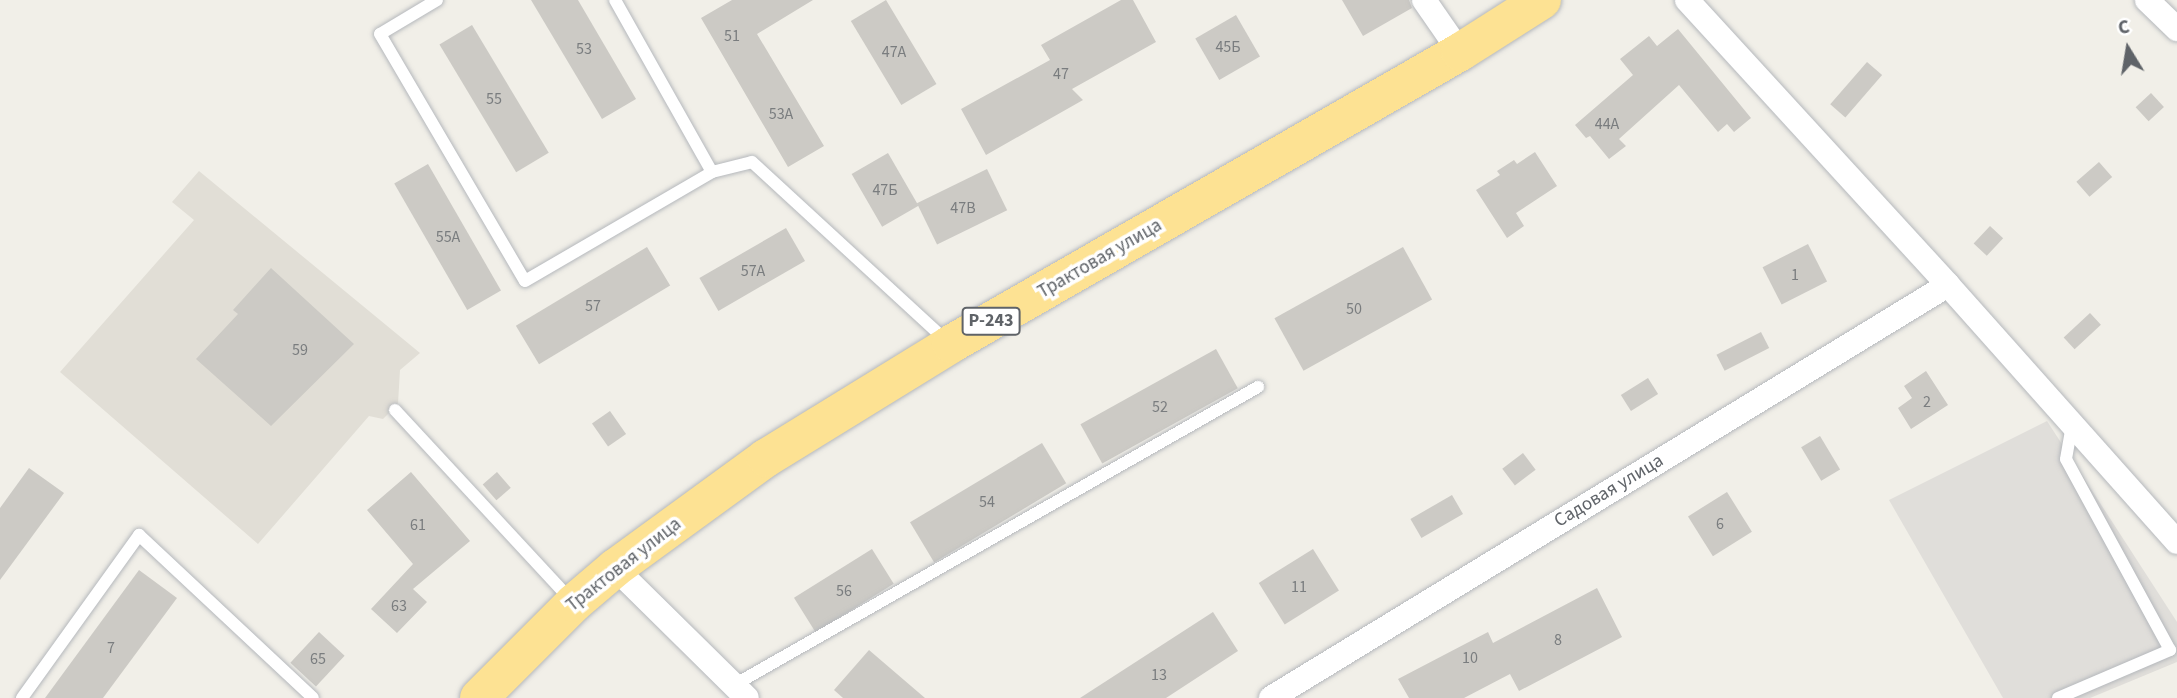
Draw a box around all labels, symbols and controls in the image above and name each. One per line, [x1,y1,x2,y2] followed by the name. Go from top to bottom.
[2093,14,2163,84] north arrow
[2116,14,2132,42] text: С
[724,26,740,46] house number: 51
[1215,37,1241,57] house number: 45Б
[576,39,592,59] house number: 53
[882,42,906,62] house number: 47А
[1053,64,1069,84] house number: 47
[486,89,502,109] house number: 55
[769,104,793,124] house number: 53А
[1595,114,1619,134] house number: 44А
[872,180,898,200] house number: 47Б
[950,198,976,218] house number: 47В
[1034,214,1166,304] street label: Трактовая улица
[436,227,460,247] house number: 55А
[741,261,765,281] house number: 57А
[1791,265,1799,285] house number: 1
[585,296,601,316] house number: 57
[1346,299,1362,319] house number: 50
[961,306,1021,335] road number: Р-243
[292,340,308,360] house number: 59
[1923,392,1931,412] house number: 2
[1152,397,1168,417] house number: 52
[1550,449,1668,533] street label: Садовая улица
[979,492,995,512] house number: 54
[562,513,686,617] street label: Трактовая улица
[1716,514,1724,534] house number: 6
[410,515,426,535] house number: 61
[1291,577,1307,597] house number: 11
[836,581,852,601] house number: 56
[391,596,407,616] house number: 63
[1554,630,1562,650] house number: 8
[107,638,115,658] house number: 7
[1462,648,1478,668] house number: 10
[310,649,326,669] house number: 65
[1151,665,1167,685] house number: 13

